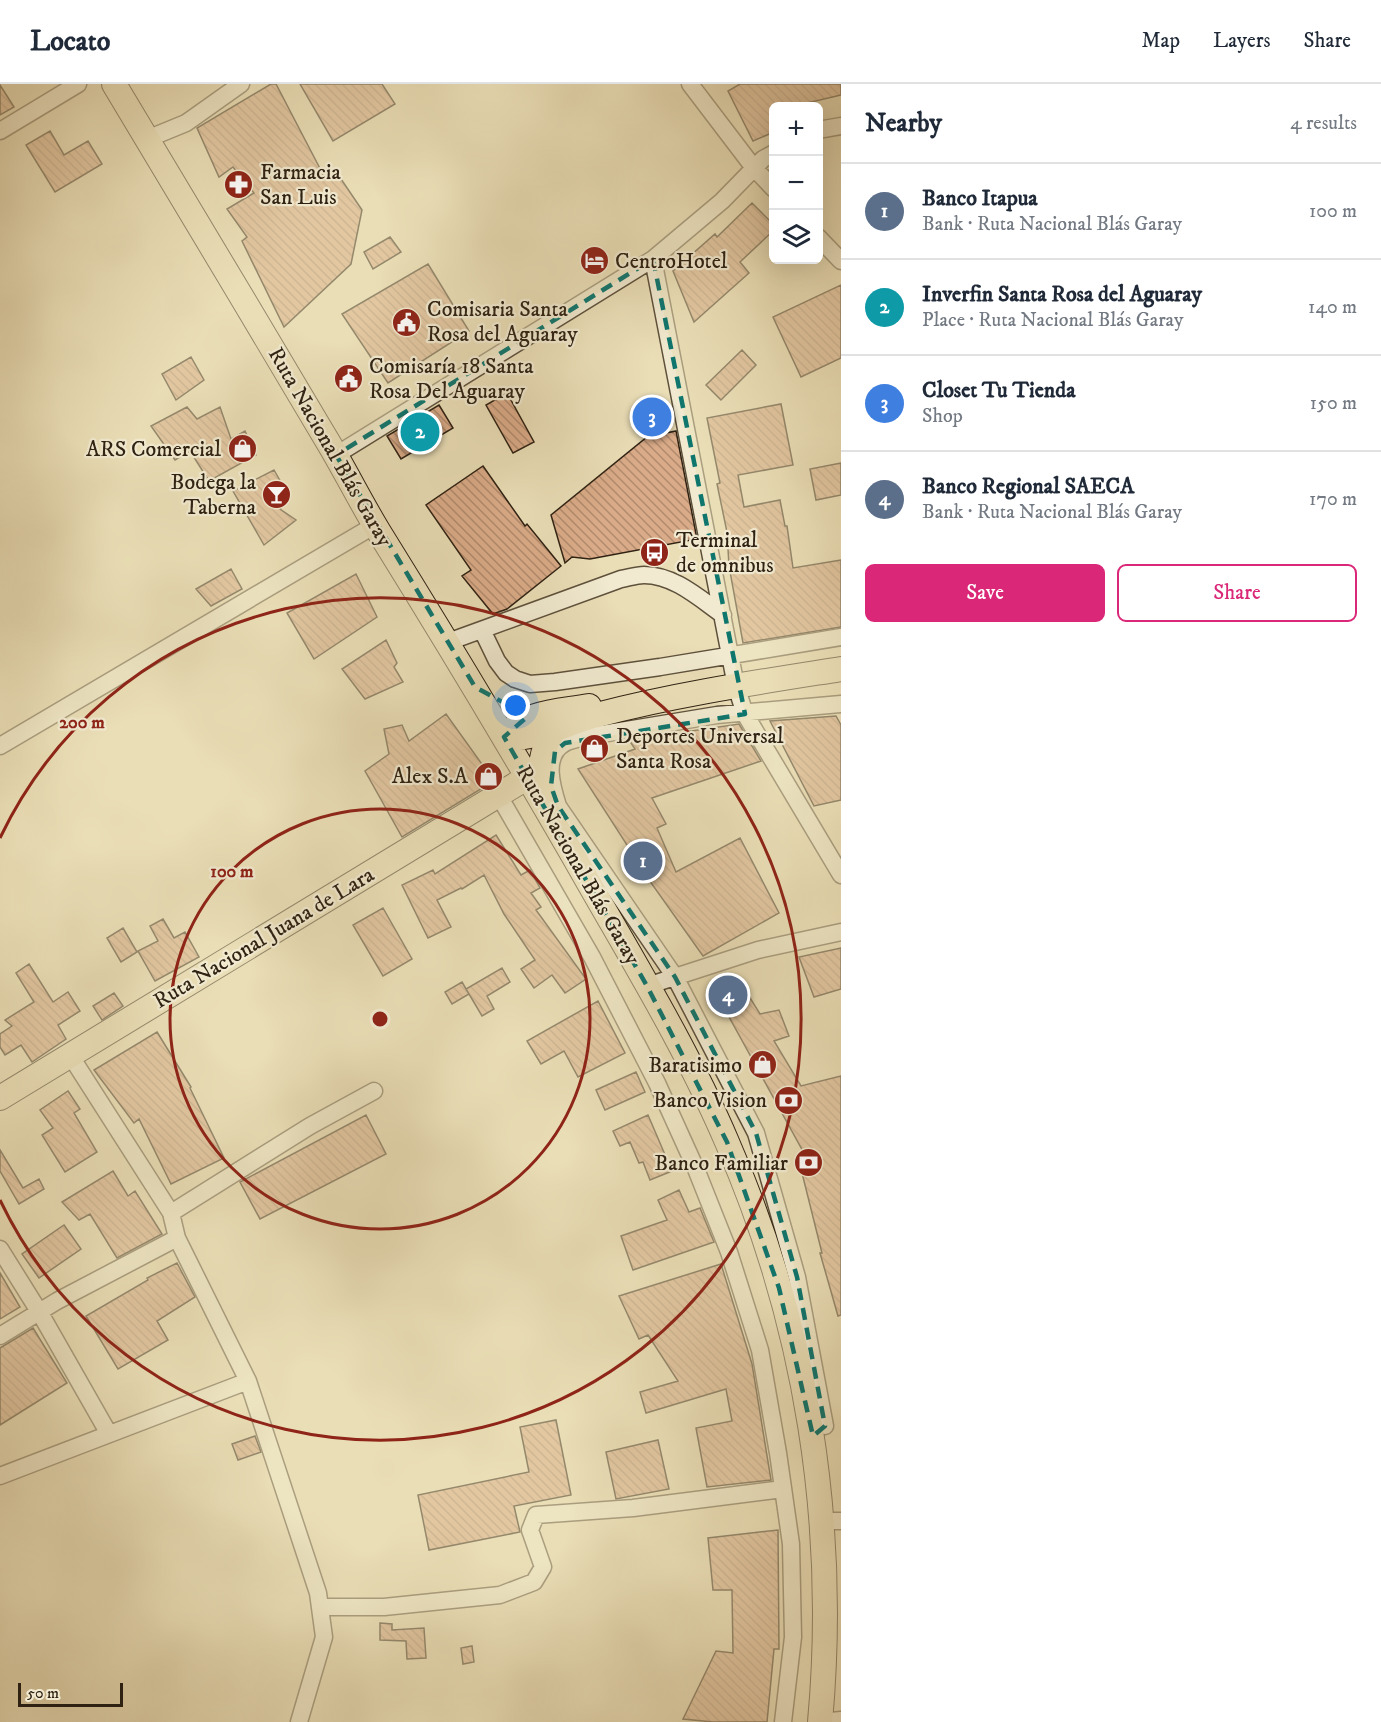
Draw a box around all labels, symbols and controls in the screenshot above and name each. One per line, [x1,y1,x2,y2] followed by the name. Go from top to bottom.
[30,24,110,59] text: Locato
[1141,28,1180,54] text: Map
[1213,28,1271,54] text: Layers
[1304,28,1351,54] text: Share
[769,102,823,264] map controls
[769,102,823,156] button: +
[865,107,942,140] text: Nearby
[1290,111,1357,136] text: 4 results
[769,156,823,210] button: −
[260,159,341,211] place label: Farmacia San Luis
[223,169,255,201] pharmacy icon: Farmacia San Luis
[922,185,1038,212] text: Banco Itapua
[881,199,888,224] text: 1
[1309,199,1357,224] text: 100 m
[769,210,823,264] button: layers
[922,212,1182,237] text: Bank · Ruta Nacional Blás Garay
[578,245,610,277] hotel icon: CentroHotel
[615,248,728,275] place label: CentroHotel
[922,281,1202,308] text: Inverfin Santa Rosa del Aguaray
[880,295,889,320] text: 2
[1308,295,1357,320] text: 140 m
[427,296,578,348] place label: Comisaria Santa Rosa del Aguaray
[390,306,422,338] public building icon: Comisaria Santa Rosa del Aguaray
[922,308,1183,333] text: Place · Ruta Nacional Blás Garay
[262,343,398,552] street label: Ruta Nacional Blás Garay
[369,353,534,405] place label: Comisaría 18 Santa Rosa Del Aguaray
[332,363,364,395] public building icon: Comisaría 18 Santa Rosa Del Aguaray
[922,377,1076,404] text: Closet Tu Tienda
[881,391,888,416] text: 3
[1310,391,1357,416] text: 150 m
[632,394,672,440] pin: 3
[922,404,963,429] text: Shop
[400,410,440,454] pin: 2
[226,433,258,465] shop icon: ARS Comercial
[86,436,221,463] place label: ARS Comercial
[171,469,257,521] place label: Bodega la Taberna
[922,473,1134,500] text: Banco Regional SAECA
[261,479,293,511] bar icon: Bodega la Taberna
[879,487,890,512] text: 4
[1309,487,1357,512] text: 170 m
[922,500,1182,525] text: Bank · Ruta Nacional Blás Garay
[676,527,773,579] place label: Terminal de omnibus
[639,537,671,569] bus stop icon: Terminal de omnibus
[865,564,1105,622] button: Save
[1117,564,1357,622] button: Share
[501,691,530,720] your location
[59,712,105,734] text: 200 m
[616,723,784,775] place label: Deportes Universal Santa Rosa
[579,733,611,765] shop icon: Deportes Universal Santa Rosa
[473,760,505,792] shop icon: Alex S.A
[510,761,646,970] street label: Ruta Nacional Blás Garay
[392,763,469,790] place label: Alex S.A
[624,838,662,884] pin: 1
[149,861,380,1015] street label: Ruta Nacional Juana de Lara
[210,861,254,883] text: 100 m
[708,972,748,1018] pin: 4
[370,1009,390,1029] centre of rings
[747,1049,779,1081] shop icon: Baratisimo
[648,1052,742,1079] place label: Baratisimo
[772,1084,804,1116] bank icon: Banco Vision
[653,1087,767,1114] place label: Banco Vision
[793,1147,825,1179] bank icon: Banco Familiar
[654,1150,789,1177] place label: Banco Familiar
[18,1680,123,1708] scale bar
[27,1683,59,1703] text: 50 m

